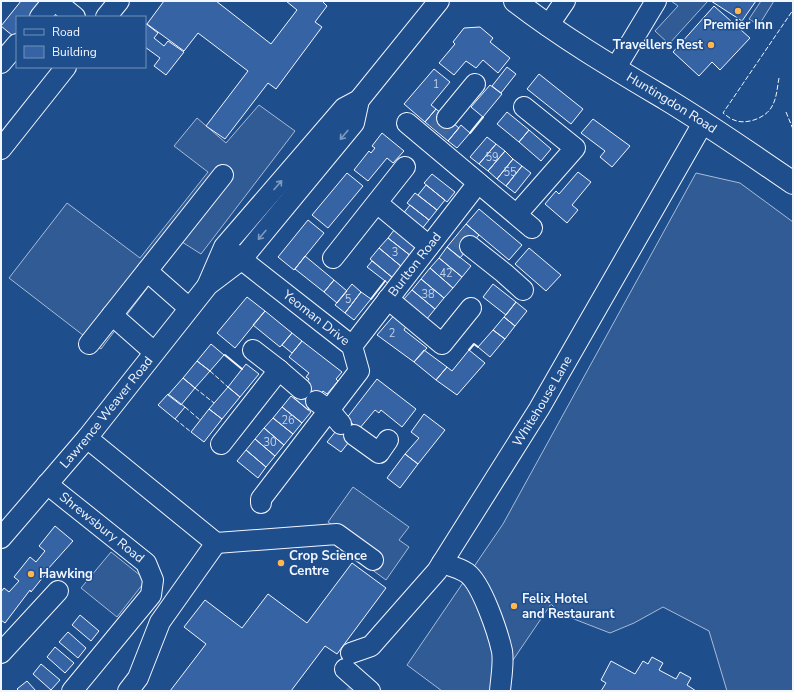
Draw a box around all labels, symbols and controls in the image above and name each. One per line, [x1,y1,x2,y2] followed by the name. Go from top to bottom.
[733,6,743,16] marker: Premier Inn
[16,16,146,68] legend
[703,16,773,34] place label: Premier Inn
[52,24,80,40] text: Road
[613,36,704,54] place label: Travellers Rest
[706,40,716,50] marker: Travellers Rest
[52,44,97,60] text: Building
[623,68,720,138] street label: Huntingdon Road
[433,77,439,92] house number: 1
[340,129,349,140] one-way arrow
[485,150,499,165] house number: 59
[503,165,517,180] house number: 55
[273,180,282,190] one-way arrow
[384,228,446,301] street label: Burlton Road
[257,229,266,240] one-way arrow
[392,245,398,260] house number: 3
[439,266,453,281] house number: 42
[278,285,354,350] street label: Yeoman Drive
[421,287,435,302] house number: 38
[345,292,352,307] house number: 5
[389,326,395,341] house number: 2
[508,352,577,450] street label: Whitehouse Lane
[56,353,157,472] street label: Lawrence Weaver Road
[281,413,295,428] house number: 26
[263,435,277,450] house number: 30
[55,488,148,567] street label: Shrewsbury Road
[289,547,367,580] place label: Crop Science Centre
[276,558,286,568] marker: Crop Science Centre
[39,565,93,583] place label: Hawking
[26,569,36,579] marker: Hawking
[522,590,615,623] place label: Felix Hotel and Restaurant
[509,601,519,611] marker: Felix Hotel and Restaurant

